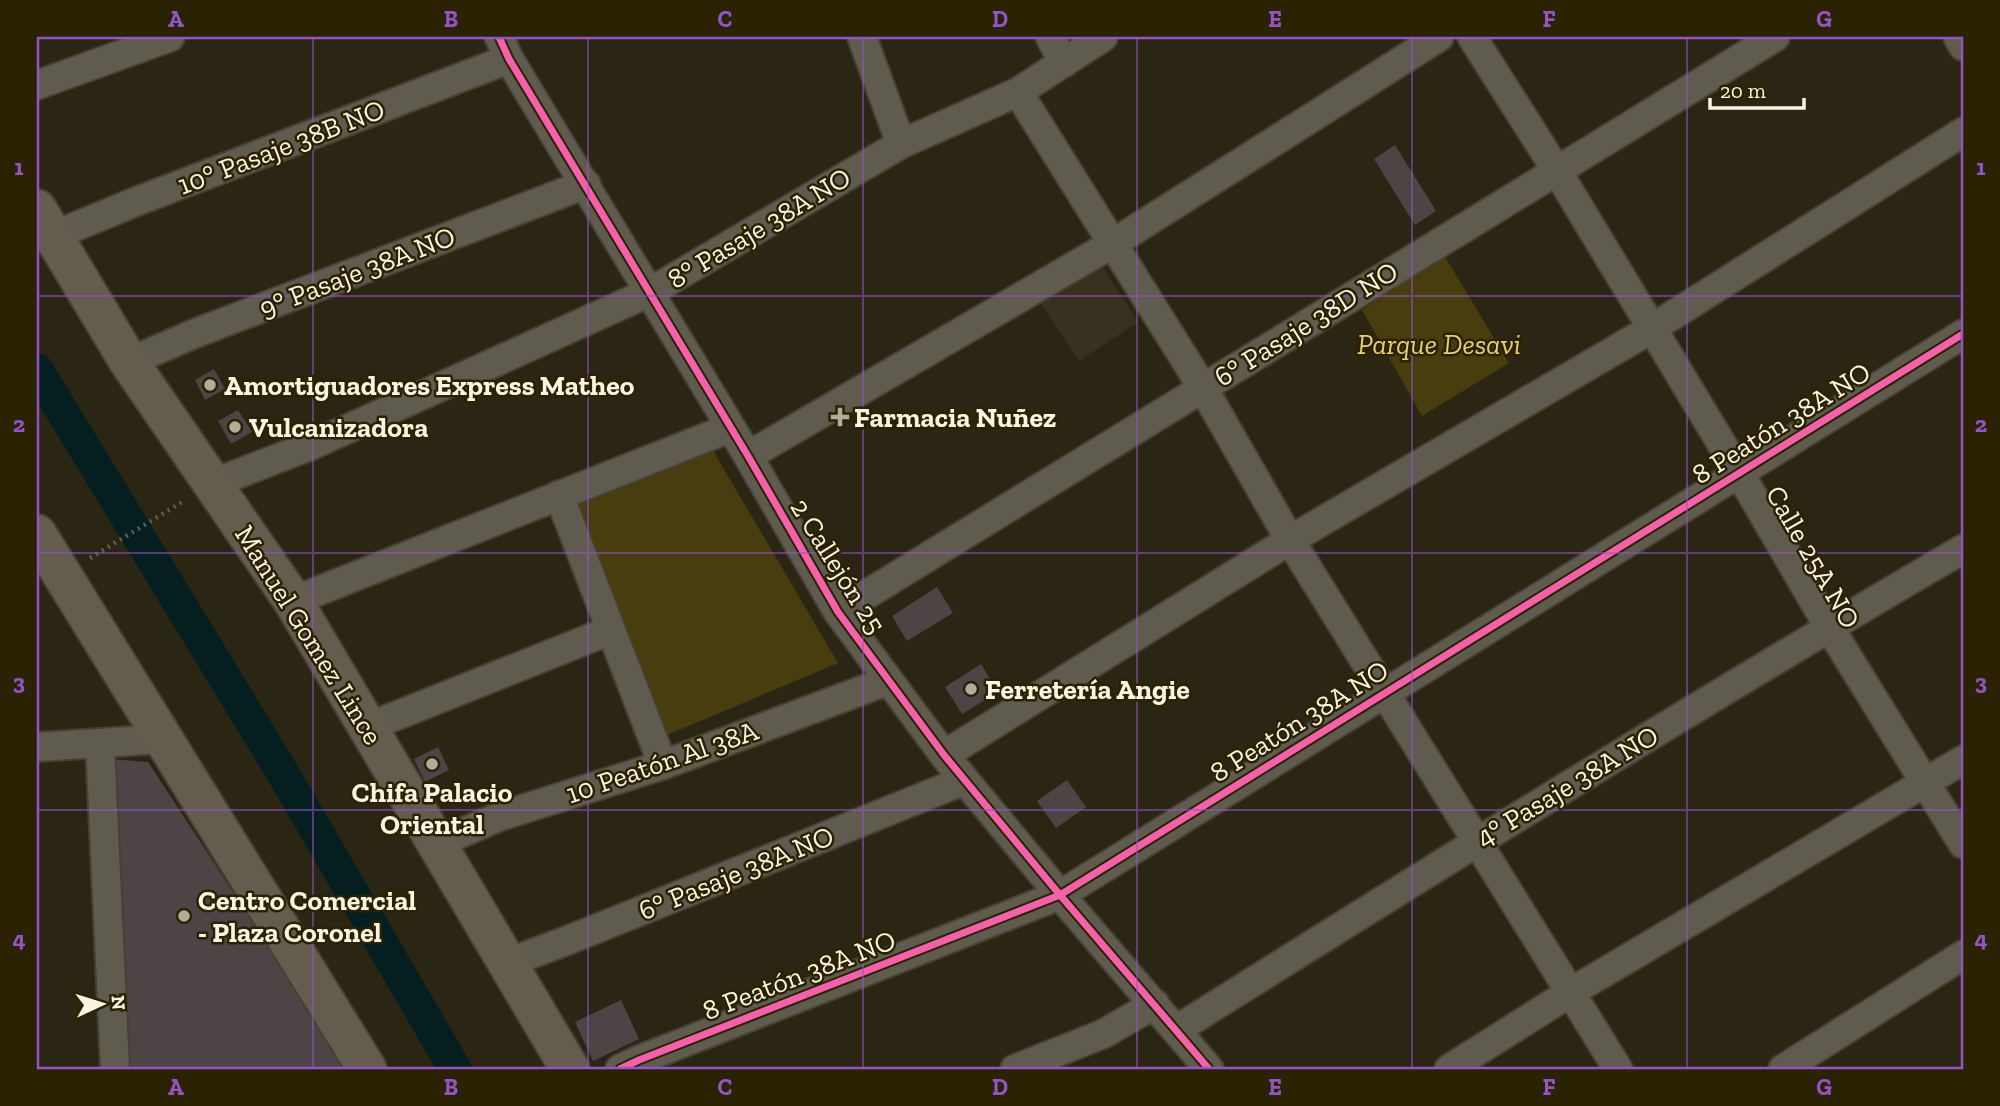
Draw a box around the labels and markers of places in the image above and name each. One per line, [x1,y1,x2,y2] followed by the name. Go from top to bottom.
[224,369,635,402] place label: Amortiguadores Express Matheo
[202,377,218,393] marker: Amortiguadores Express Matheo
[854,401,1056,434] place label: Farmacia Nuñez
[832,409,848,425] marker: Farmacia Nuñez
[249,411,428,444] place label: Vulcanizadora
[227,419,243,435] marker: Vulcanizadora
[985,673,1190,706] place label: Ferretería Angie
[963,681,979,697] marker: Ferretería Angie
[424,756,440,772] marker: Chifa Palacio Oriental
[352,776,513,841] place label: Chifa Palacio Oriental
[198,884,416,949] place label: Centro Comercial - Plaza Coronel
[176,908,192,924] marker: Centro Comercial - Plaza Coronel

